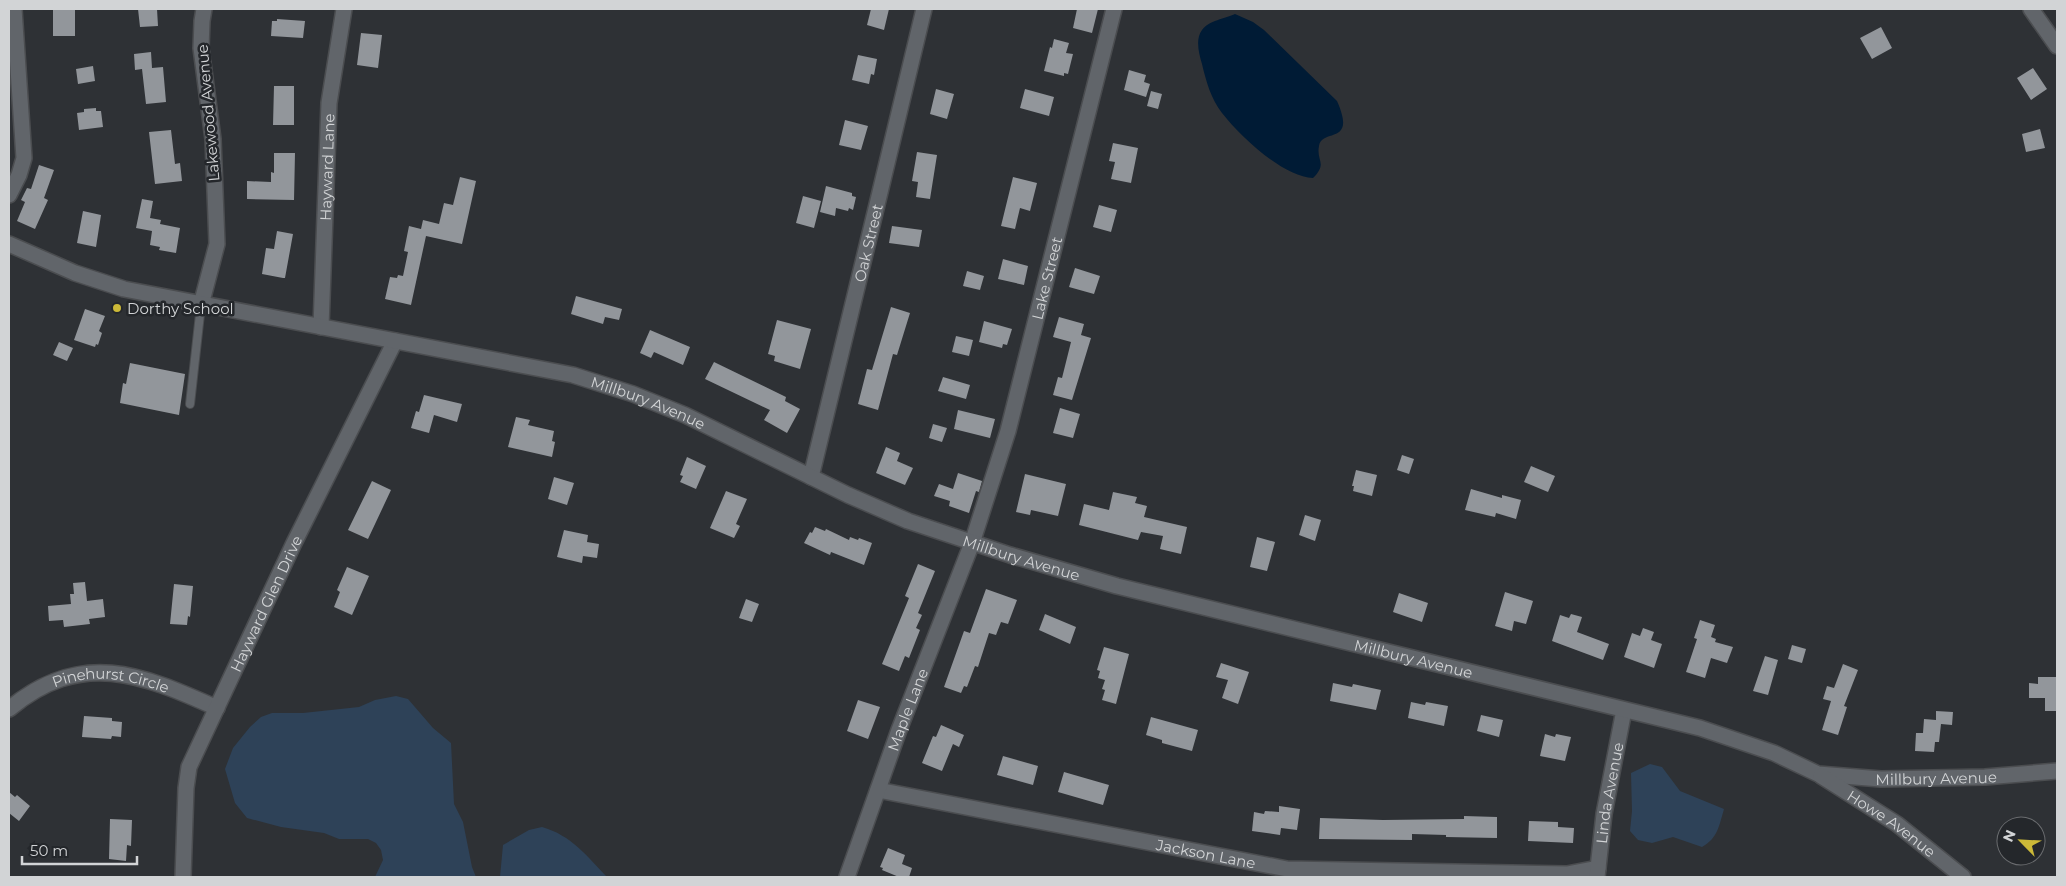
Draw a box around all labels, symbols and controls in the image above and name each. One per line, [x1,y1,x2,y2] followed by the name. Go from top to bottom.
[193,44,223,182] street label: Lakewood Avenue
[315,113,338,221] street label: Hayward Lane
[849,202,886,284] street label: Oak Street
[1027,235,1066,321] street label: Lake Street
[127,299,234,318] place label: Dorthy School
[111,302,123,314] marker: Dorthy School
[589,372,709,433] street label: Millbury Avenue
[961,530,1082,584] street label: Millbury Avenue
[226,532,306,675] street label: Hayward Glen Drive
[1352,635,1475,682] street label: Millbury Avenue
[49,663,172,697] street label: Pinehurst Circle
[883,665,932,754] street label: Maple Lane
[1591,741,1627,845] street label: Linda Avenue
[1875,767,1998,789] street label: Millbury Avenue
[1844,786,1940,861] street label: Howe Avenue
[1996,816,2046,866] north arrow
[1999,827,2020,845] text: N
[22,834,138,866] scale bar
[1153,834,1257,872] street label: Jackson Lane
[30,841,68,860] text: 50 m

